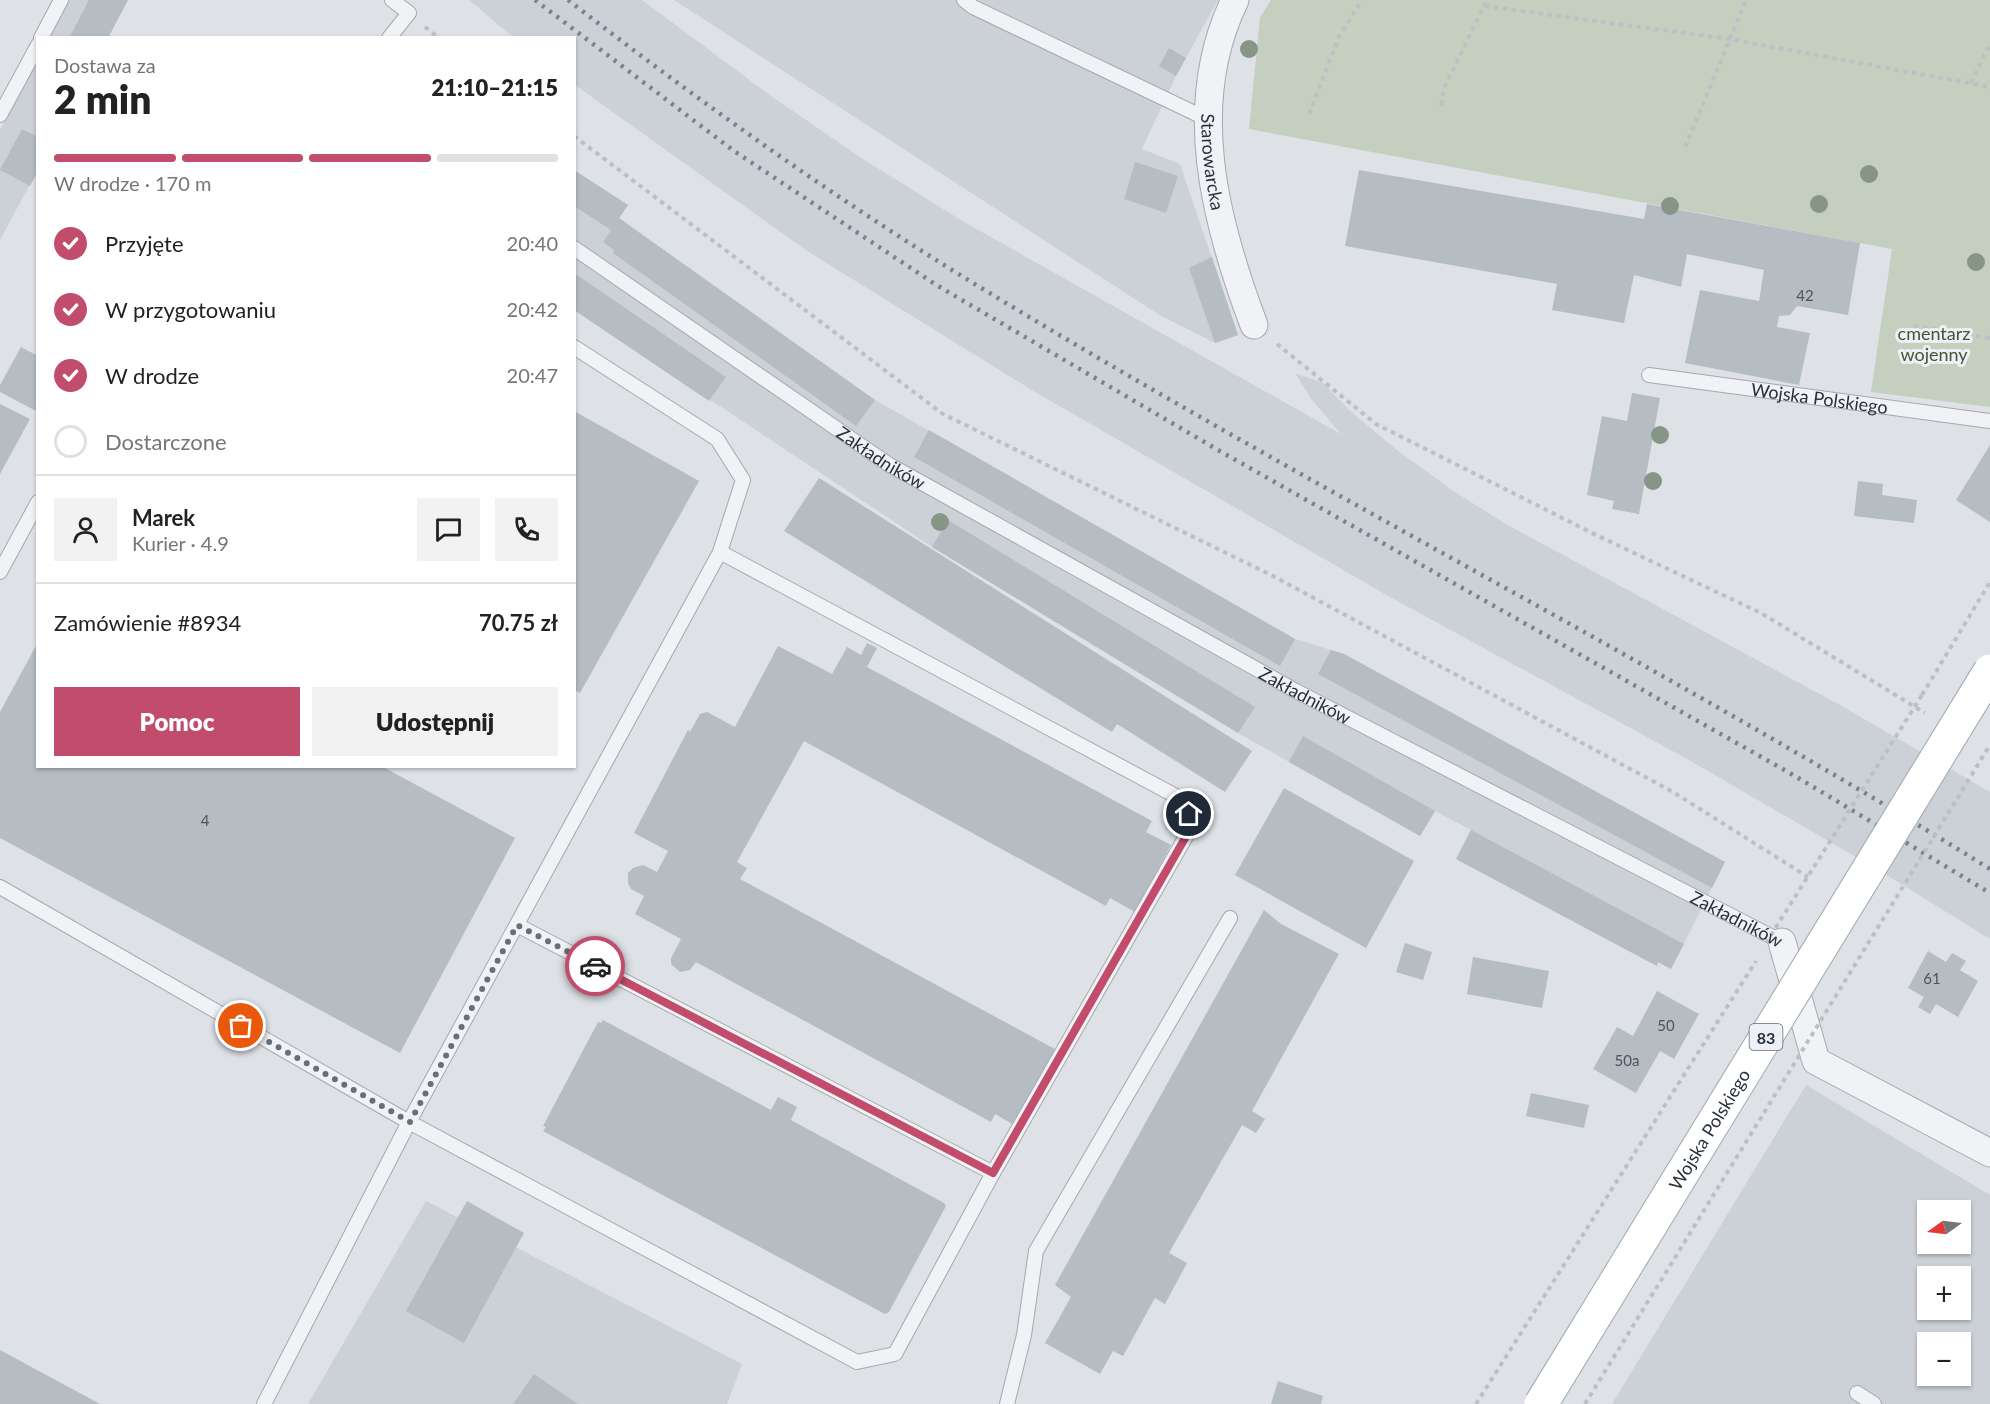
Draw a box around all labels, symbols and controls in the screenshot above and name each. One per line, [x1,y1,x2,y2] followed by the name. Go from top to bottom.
[54,53,156,77] text: Dostawa za
[432,74,558,101] text: 21:10–21:15
[54,76,151,122] text: 2 min
[1197,113,1229,212] street label: Starowarcka
[54,171,211,195] text: W drodze · 170 m
[54,227,87,260] icon: check
[105,230,184,257] text: Przyjęte
[507,231,558,255] text: 20:40
[1796,286,1814,304] house number: 42
[54,293,87,326] icon: check
[105,296,276,323] text: W przygotowaniu
[507,297,558,321] text: 20:42
[1898,322,1970,365] park label: cmentarz wojenny
[54,359,87,392] icon: check
[105,362,199,389] text: W drodze
[507,363,558,387] text: 20:47
[1750,378,1889,418] street label: Wojska Polskiego
[833,421,929,494] street label: Zakładników
[105,428,227,455] text: Dostarczone
[54,498,117,561] button: person
[417,498,480,561] button: chat
[495,498,558,561] button: phone
[132,504,195,531] text: Marek
[132,531,229,555] text: Kurier · 4.9
[54,609,241,636] text: Zamówienie #8934
[479,609,558,636] text: 70.75 zł
[1255,662,1355,728] street label: Zakładników
[54,687,300,756] button: Pomoc
[312,687,558,756] button: Udostępnij
[1163,788,1214,839] pin
[1172,797,1205,830] icon: home
[201,811,210,829] house number: 4
[1687,886,1786,951] street label: Zakładników
[565,936,625,996] courier
[579,950,612,983] icon: car
[1923,969,1941,987] house number: 61
[215,1000,266,1051] pin
[224,1009,257,1042] icon: bag
[1657,1016,1675,1034] house number: 50
[1750,1024,1782,1050] road number: 83
[1615,1051,1639,1069] house number: 50a
[1664,1065,1755,1194] street label: Wojska Polskiego
[1917,1200,1971,1254] north arrow
[1917,1200,1971,1386] map controls
[1917,1266,1971,1320] button: +
[1917,1332,1971,1386] button: −

